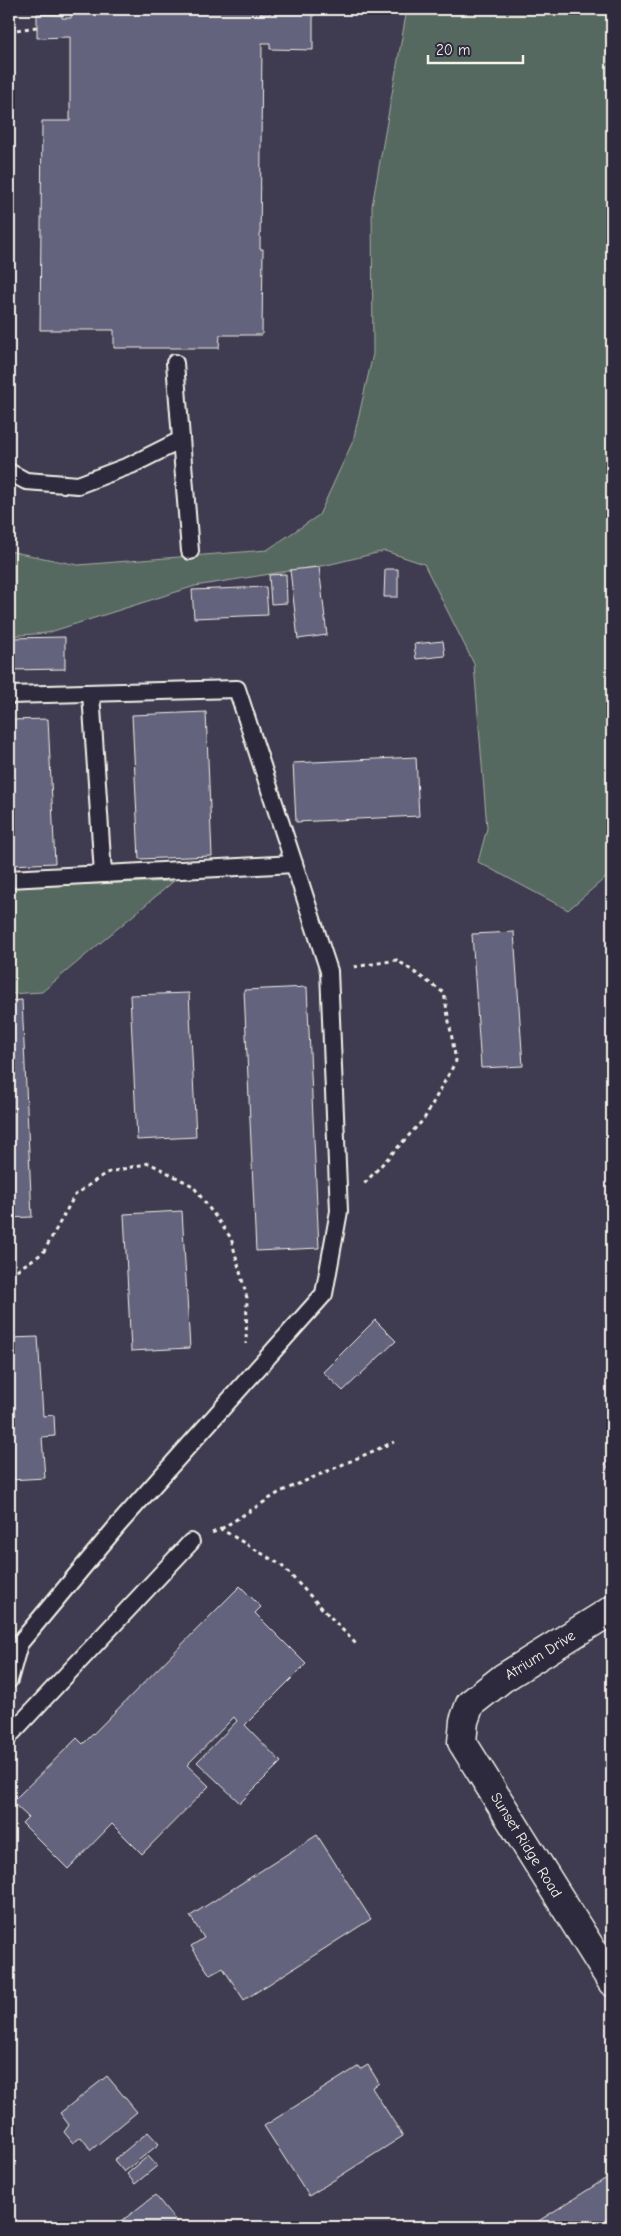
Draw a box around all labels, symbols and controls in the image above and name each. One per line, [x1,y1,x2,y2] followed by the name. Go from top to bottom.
[428,32,524,64] scale bar
[436,41,470,59] text: 20 m
[501,1626,579,1684] street label: Atrium Drive
[487,1789,566,1901] street label: Sunset Ridge Road

